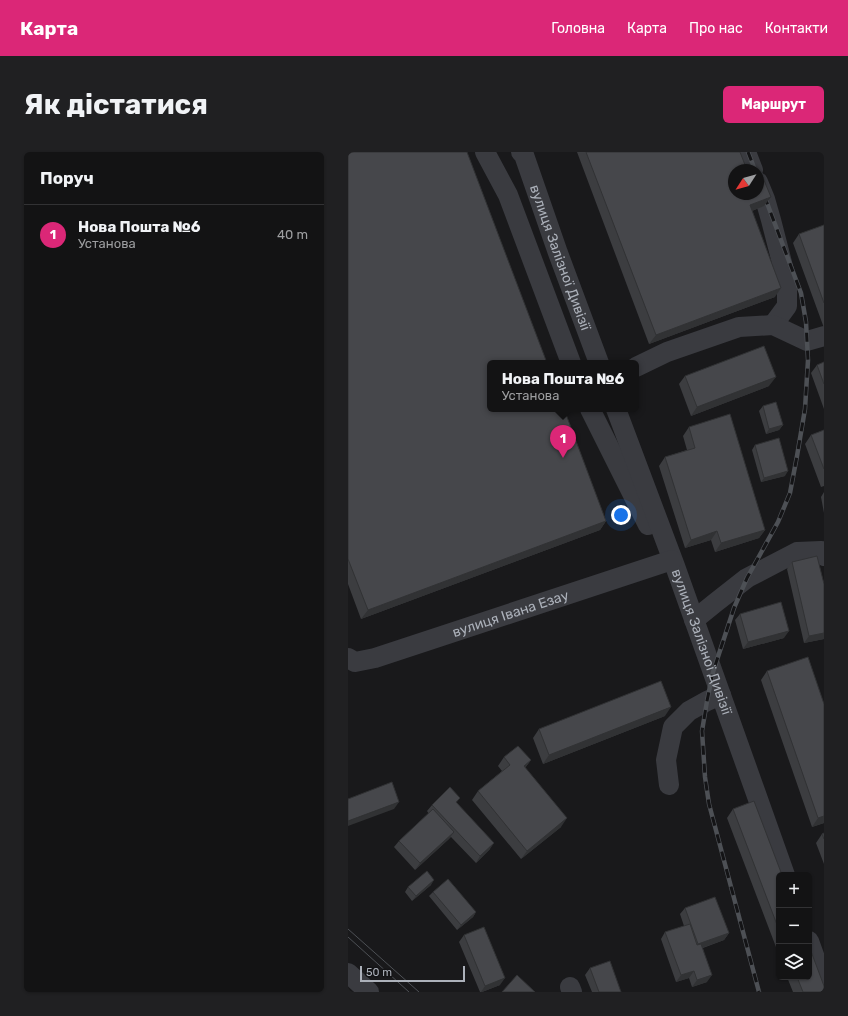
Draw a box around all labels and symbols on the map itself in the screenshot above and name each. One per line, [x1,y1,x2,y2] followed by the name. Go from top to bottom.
[728,164,764,200] north arrow
[526,182,595,333] street label: вулиця Залізної Дивізії
[550,425,576,458] pin: 1
[611,505,631,525] your location
[668,566,736,717] street label: вулиця Залізної Дивізії
[450,586,571,640] street label: вулиця Івана Езау
[360,964,465,983] scale bar

